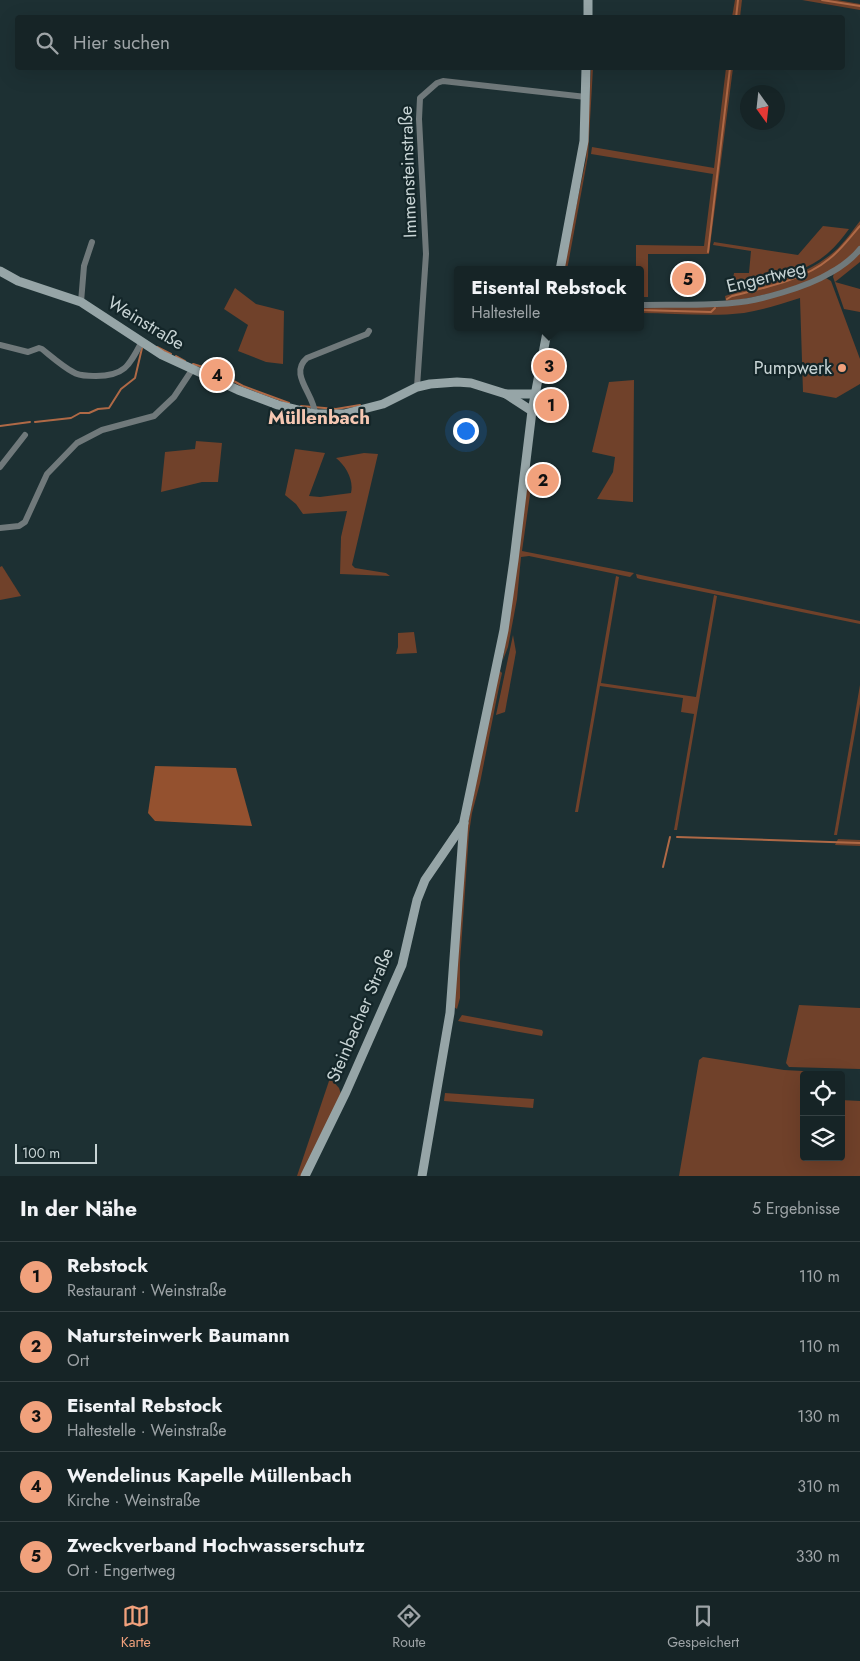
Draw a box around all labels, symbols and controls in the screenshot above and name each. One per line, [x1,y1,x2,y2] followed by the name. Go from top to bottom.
[15,15,845,70] search box
[33,29,61,57] icon: search
[73,29,170,56] text: Hier suchen
[740,85,785,130] north arrow
[393,106,423,238] street label: Immensteinstraße
[724,255,808,299] street label: Engertweg
[672,260,704,298] pin: 5
[454,266,644,331] popup
[471,274,627,301] text: Eisental Rebstock
[103,290,189,356] street label: Weinstraße
[471,301,540,324] text: Haltestelle
[533,347,565,385] pin: 3
[754,355,832,381] place label: Pumpwerk
[201,356,233,394] pin: 4
[836,362,848,374] marker: Pumpwerk
[535,386,567,424] pin: 1
[268,404,370,431] district label: Müllenbach
[453,418,479,444] your location
[527,461,559,499] pin: 2
[320,944,400,1086] street label: Steinbacher Straße
[800,1071,845,1161] map controls
[800,1071,845,1116] button: locate
[800,1116,845,1161] button: layers
[15,1141,98,1164] scale bar
[22,1143,60,1163] text: 100 m
[20,1194,137,1224] text: In der Nähe
[752,1197,840,1220] text: 5 Ergebnisse
[67,1252,148,1279] text: Rebstock
[32,1265,40,1288] text: 1
[799,1265,840,1288] text: 110 m
[67,1279,227,1302] text: Restaurant · Weinstraße
[67,1322,290,1349] text: Natursteinwerk Baumann
[31,1335,41,1358] text: 2
[799,1335,840,1358] text: 110 m
[67,1349,89,1372] text: Ort
[67,1392,222,1419] text: Eisental Rebstock
[31,1405,41,1428] text: 3
[797,1405,840,1428] text: 130 m
[67,1419,227,1442] text: Haltestelle · Weinstraße
[67,1462,352,1489] text: Wendelinus Kapelle Müllenbach
[30,1475,42,1498] text: 4
[797,1475,840,1498] text: 310 m
[67,1489,200,1512] text: Kirche · Weinstraße
[67,1532,365,1559] text: Zweckverband Hochwasserschutz
[31,1545,41,1568] text: 5
[796,1545,840,1568] text: 330 m
[67,1559,175,1582] text: Ort · Engertweg
[121,1602,151,1652] tab: Karte
[392,1602,426,1652] tab: Route
[667,1602,739,1652] tab: Gespeichert

